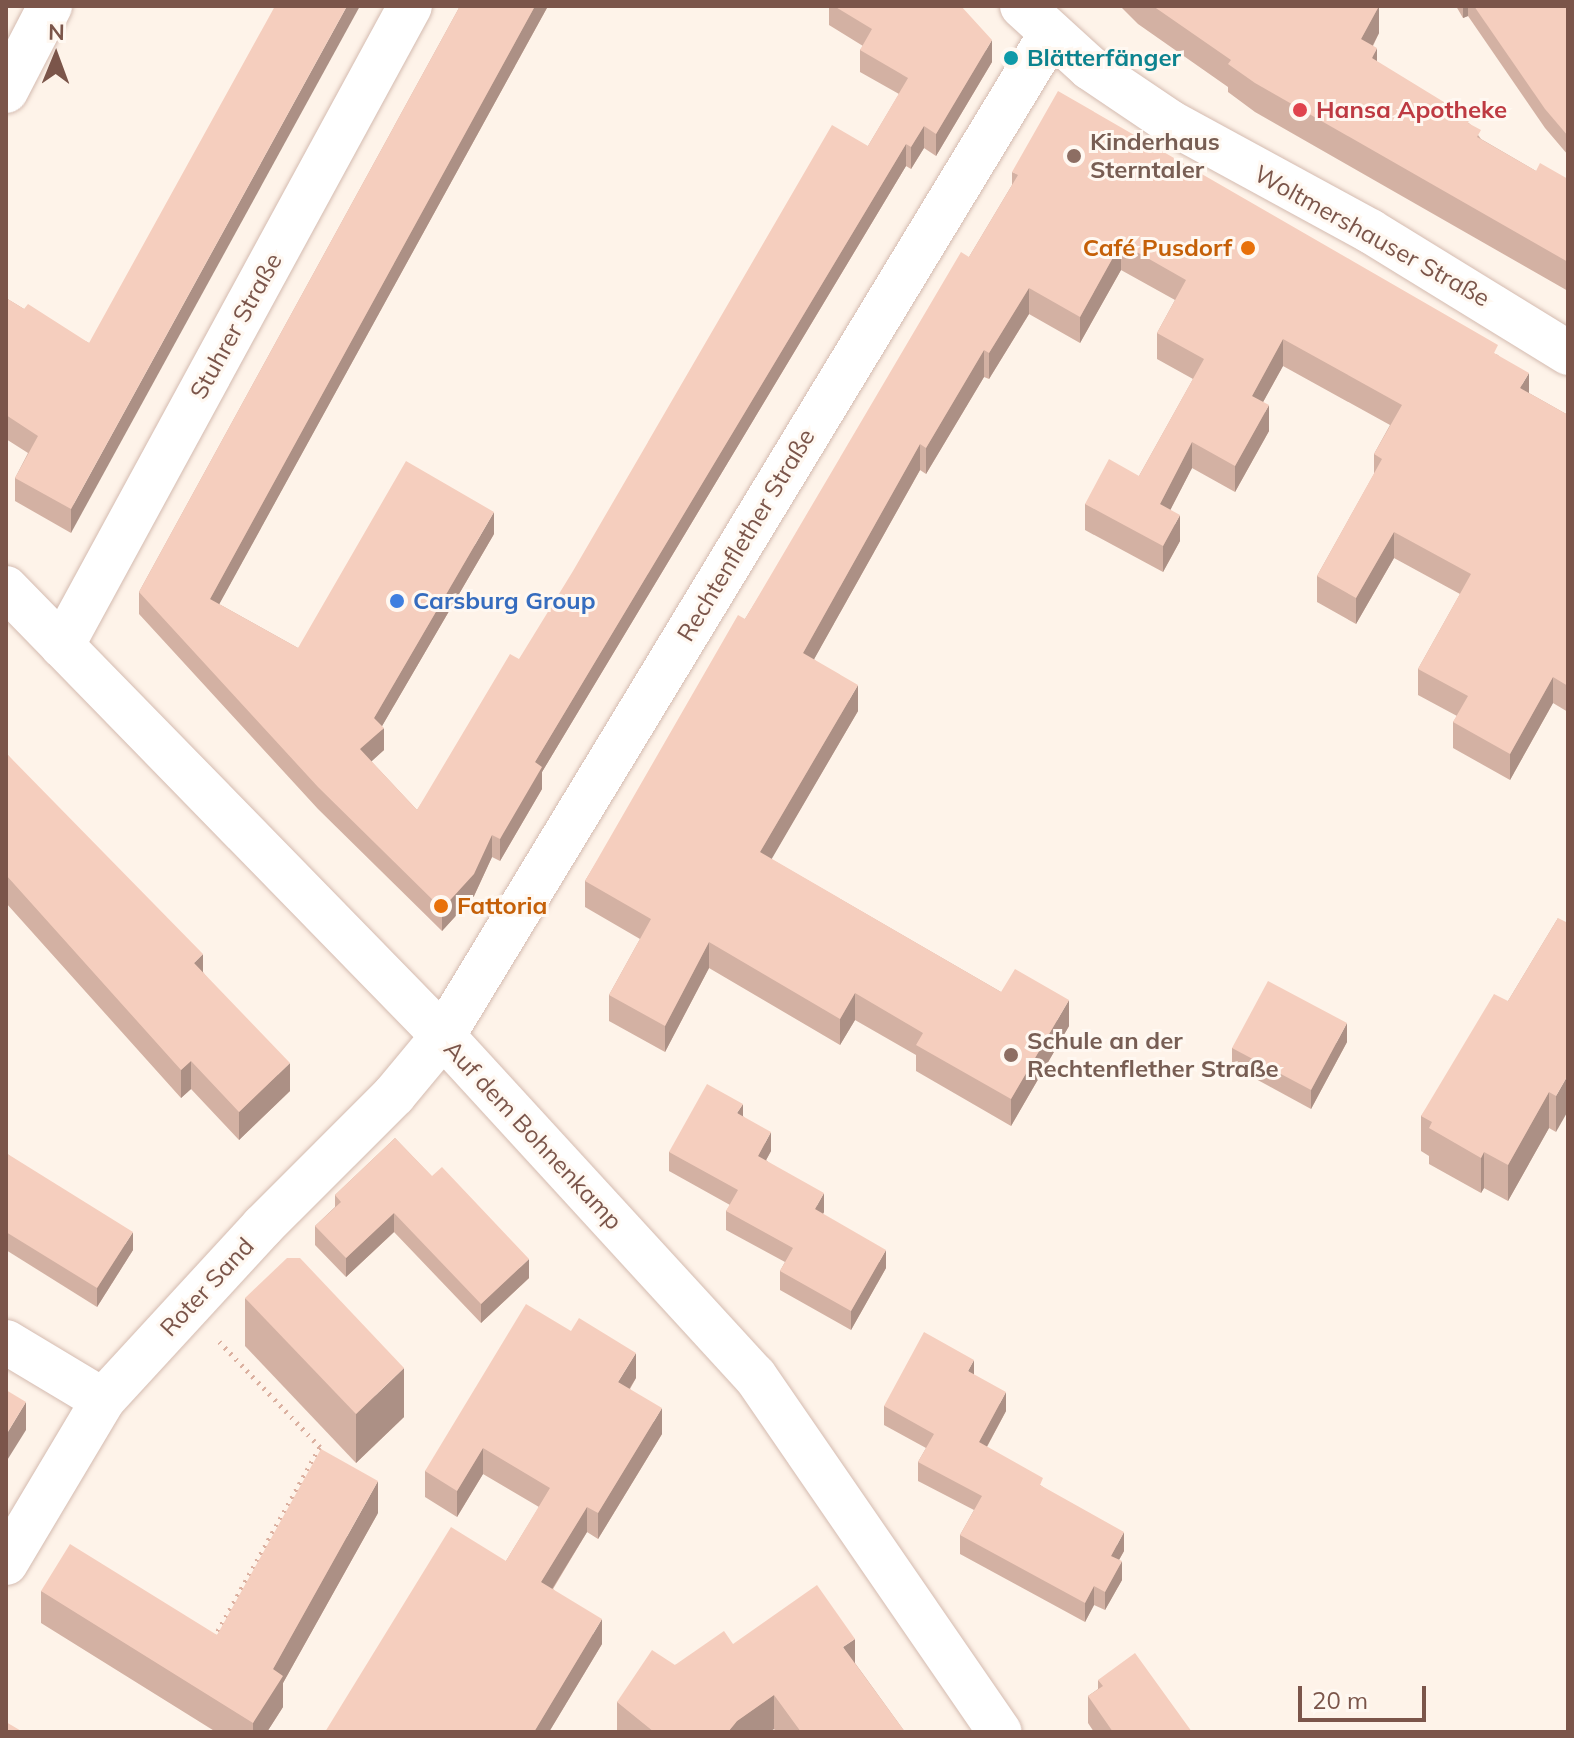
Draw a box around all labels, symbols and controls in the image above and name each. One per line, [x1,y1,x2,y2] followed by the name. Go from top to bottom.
[16,16,96,96] north arrow
[48,18,65,46] text: N
[1027,44,1181,72] place label: Blätterfänger
[1002,49,1020,67] marker: Blätterfänger
[1316,96,1507,124] place label: Hansa Apotheke
[1291,101,1309,119] marker: Hansa Apotheke
[1090,128,1220,184] place label: Kinderhaus Sterntaler
[1065,147,1083,165] marker: Kinderhaus Sterntaler
[1249,159,1495,313] street label: Woltmershauser Straße
[1083,234,1232,262] place label: Café Pusdorf
[1239,239,1257,257] marker: Café Pusdorf
[184,248,288,404] street label: Stuhrer Straße
[671,424,821,646] street label: Rechtenflether Straße
[413,587,596,615] place label: Carsburg Group
[388,592,406,610] marker: Carsburg Group
[457,892,547,920] place label: Fattoria
[432,897,450,915] marker: Fattoria
[1027,1027,1279,1083] place label: Schule an der Rechtenflether Straße
[438,1034,628,1236] street label: Auf dem Bohnenkamp
[1002,1046,1020,1064] marker: Schule an der Rechtenflether Straße
[154,1232,260,1342] street label: Roter Sand
[1302,1670,1430,1720] scale bar
[1312,1685,1368,1715] text: 20 m

